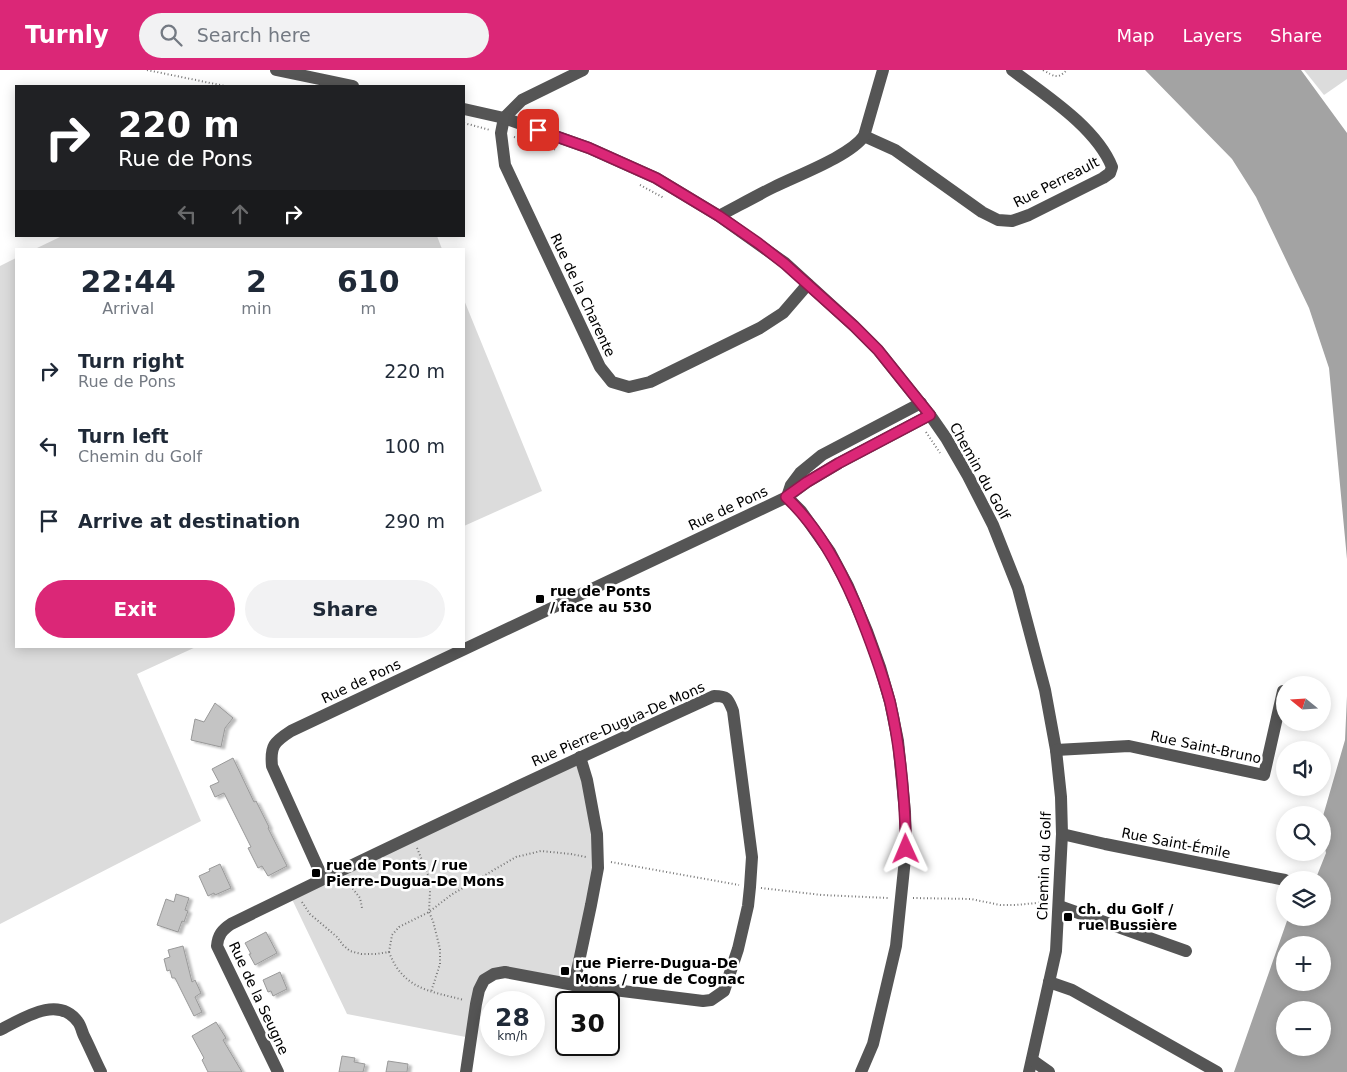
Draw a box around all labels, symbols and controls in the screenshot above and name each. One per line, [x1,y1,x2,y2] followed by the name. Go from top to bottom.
[139,13,489,58] search box
[25,21,109,49] text: Turnly
[157,21,185,49] icon: search
[197,24,311,46] text: Search here
[1116,25,1154,46] text: Map
[1182,25,1242,46] text: Layers
[1270,25,1322,46] text: Share
[35,105,100,170] icon: right
[118,105,240,145] text: 220 m
[517,109,559,151] pin
[524,116,552,144] icon: arrive
[118,146,253,171] text: Rue de Pons
[1010,153,1102,210] street label: Rue Perreault
[173,200,201,228] icon: left
[226,200,254,228] icon: ahead
[279,200,307,228] icon: right
[547,231,619,359] street label: Rue de la Charente
[80,264,176,299] text: 22:44
[246,264,267,299] text: 2
[337,264,400,299] text: 610
[102,299,154,318] text: Arrival
[241,299,272,318] text: min
[360,299,376,318] text: m
[78,350,184,372] text: Turn right
[35,357,63,385] icon: right
[384,360,445,382] text: 220 m
[78,372,176,391] text: Rue de Pons
[947,420,1014,523] street label: Chemin du Golf
[78,425,169,447] text: Turn left
[35,432,63,460] icon: left
[384,435,445,457] text: 100 m
[78,447,202,466] text: Chemin du Golf
[686,483,770,533] street label: Rue de Pons
[35,507,63,535] icon: arrive
[78,510,300,532] text: Arrive at destination
[384,510,445,532] text: 290 m
[35,580,235,638] button: Exit
[245,580,445,638] button: Share
[550,583,652,615] place label: rue de Ponts / face au 530
[534,593,546,605] marker: rue de Ponts / face au 530
[319,656,403,706] street label: Rue de Pons
[1276,676,1331,731] north arrow
[1276,676,1331,1056] map controls
[529,678,707,770] street label: Rue Pierre-Dugua-De Mons
[1149,727,1263,767] street label: Rue Saint-Bruno
[1276,741,1331,796] button: sound
[1276,806,1331,861] button: search
[1034,810,1054,921] street label: Chemin du Golf
[879,822,931,874] position arrow
[1120,825,1232,861] street label: Rue Saint-Émile
[326,857,504,889] place label: rue de Ponts / rue Pierre-Dugua-De Mons
[310,867,322,879] marker: rue de Ponts / rue Pierre-Dugua-De Mons
[1276,871,1331,926] button: layers
[1078,901,1177,933] place label: ch. du Golf / rue Bussière
[1062,911,1074,923] marker: ch. du Golf / rue Bussière
[1276,936,1331,991] button: +
[226,939,292,1057] street label: Rue de la Seugne
[575,955,745,987] place label: rue Pierre-Dugua-De Mons / rue de Cognac
[559,965,571,977] marker: rue Pierre-Dugua-De Mons / rue de Cognac
[555,991,620,1056] speed limit sign: 30
[1276,1001,1331,1056] button: −
[495,1003,530,1032] text: 28
[497,1029,528,1043] text: km/h

